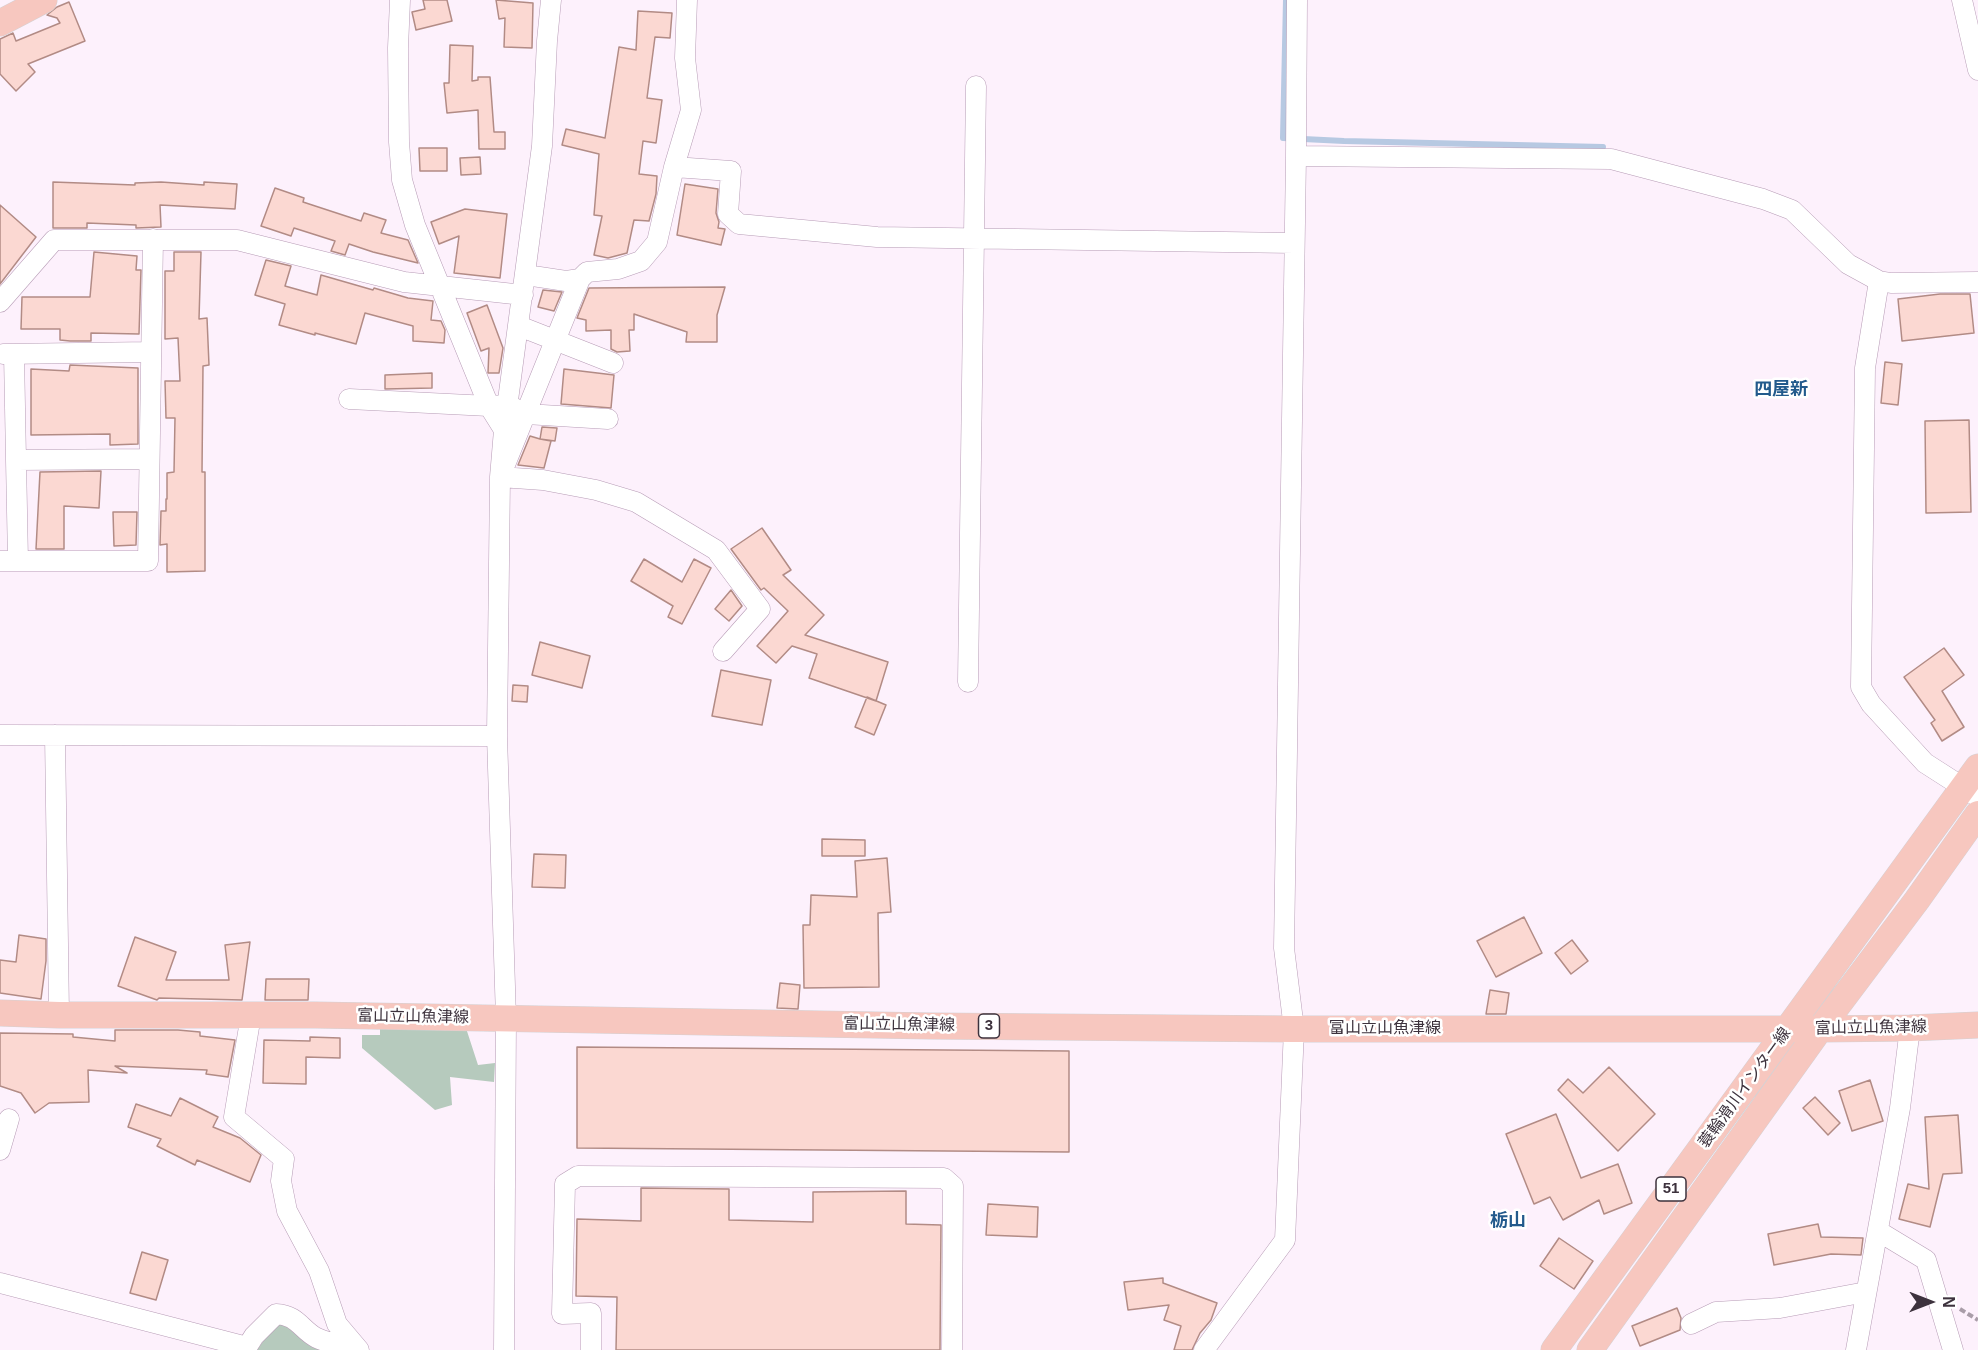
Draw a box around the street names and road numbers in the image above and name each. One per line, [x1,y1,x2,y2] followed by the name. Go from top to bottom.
[357,1006,469,1028] street label: 富山立山魚津線
[843,1014,955,1036] street label: 富山立山魚津線
[978,1014,1000,1038] road number: 3
[1815,1017,1927,1039] street label: 富山立山魚津線
[1329,1019,1441,1039] street label: 富山立山魚津線
[1695,1024,1795,1152] street label: 蓑輪滑川インター線
[1656,1177,1686,1201] road number: 51

